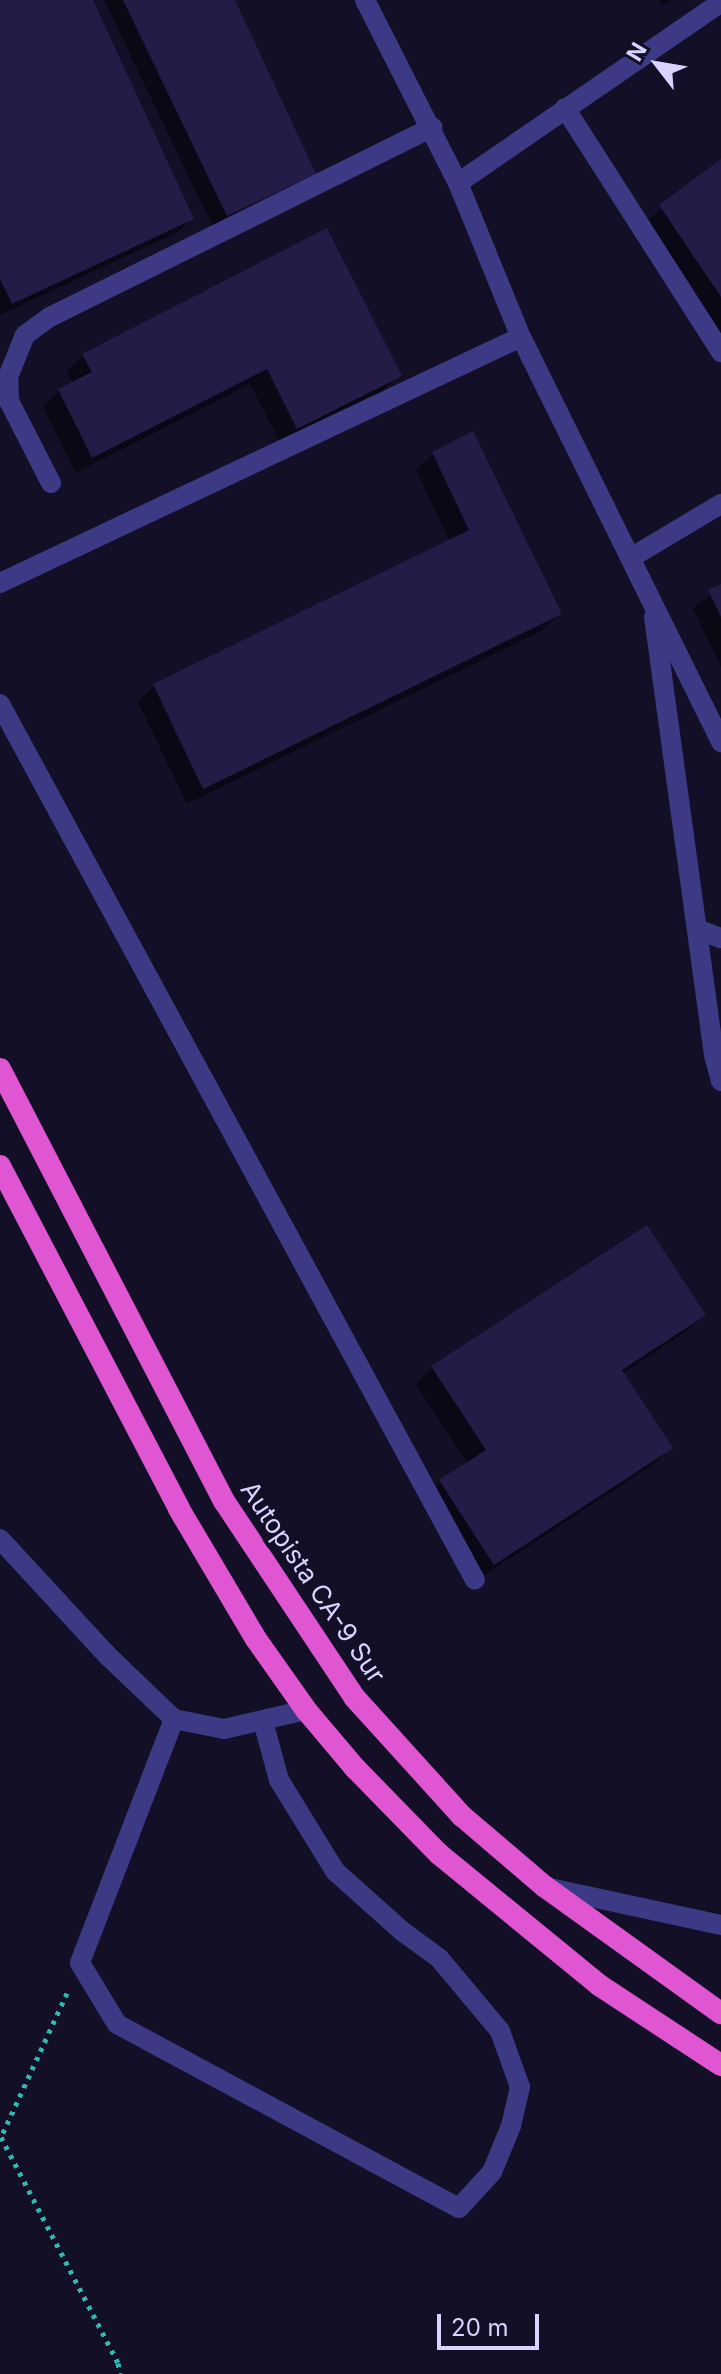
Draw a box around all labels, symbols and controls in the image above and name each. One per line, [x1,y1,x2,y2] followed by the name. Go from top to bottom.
[617,24,697,104] north arrow
[621,38,652,66] text: N
[234,1475,392,1689] street label: Autopista CA-9 Sur
[441,2298,543,2348] scale bar
[451,2313,509,2342] text: 20 m

